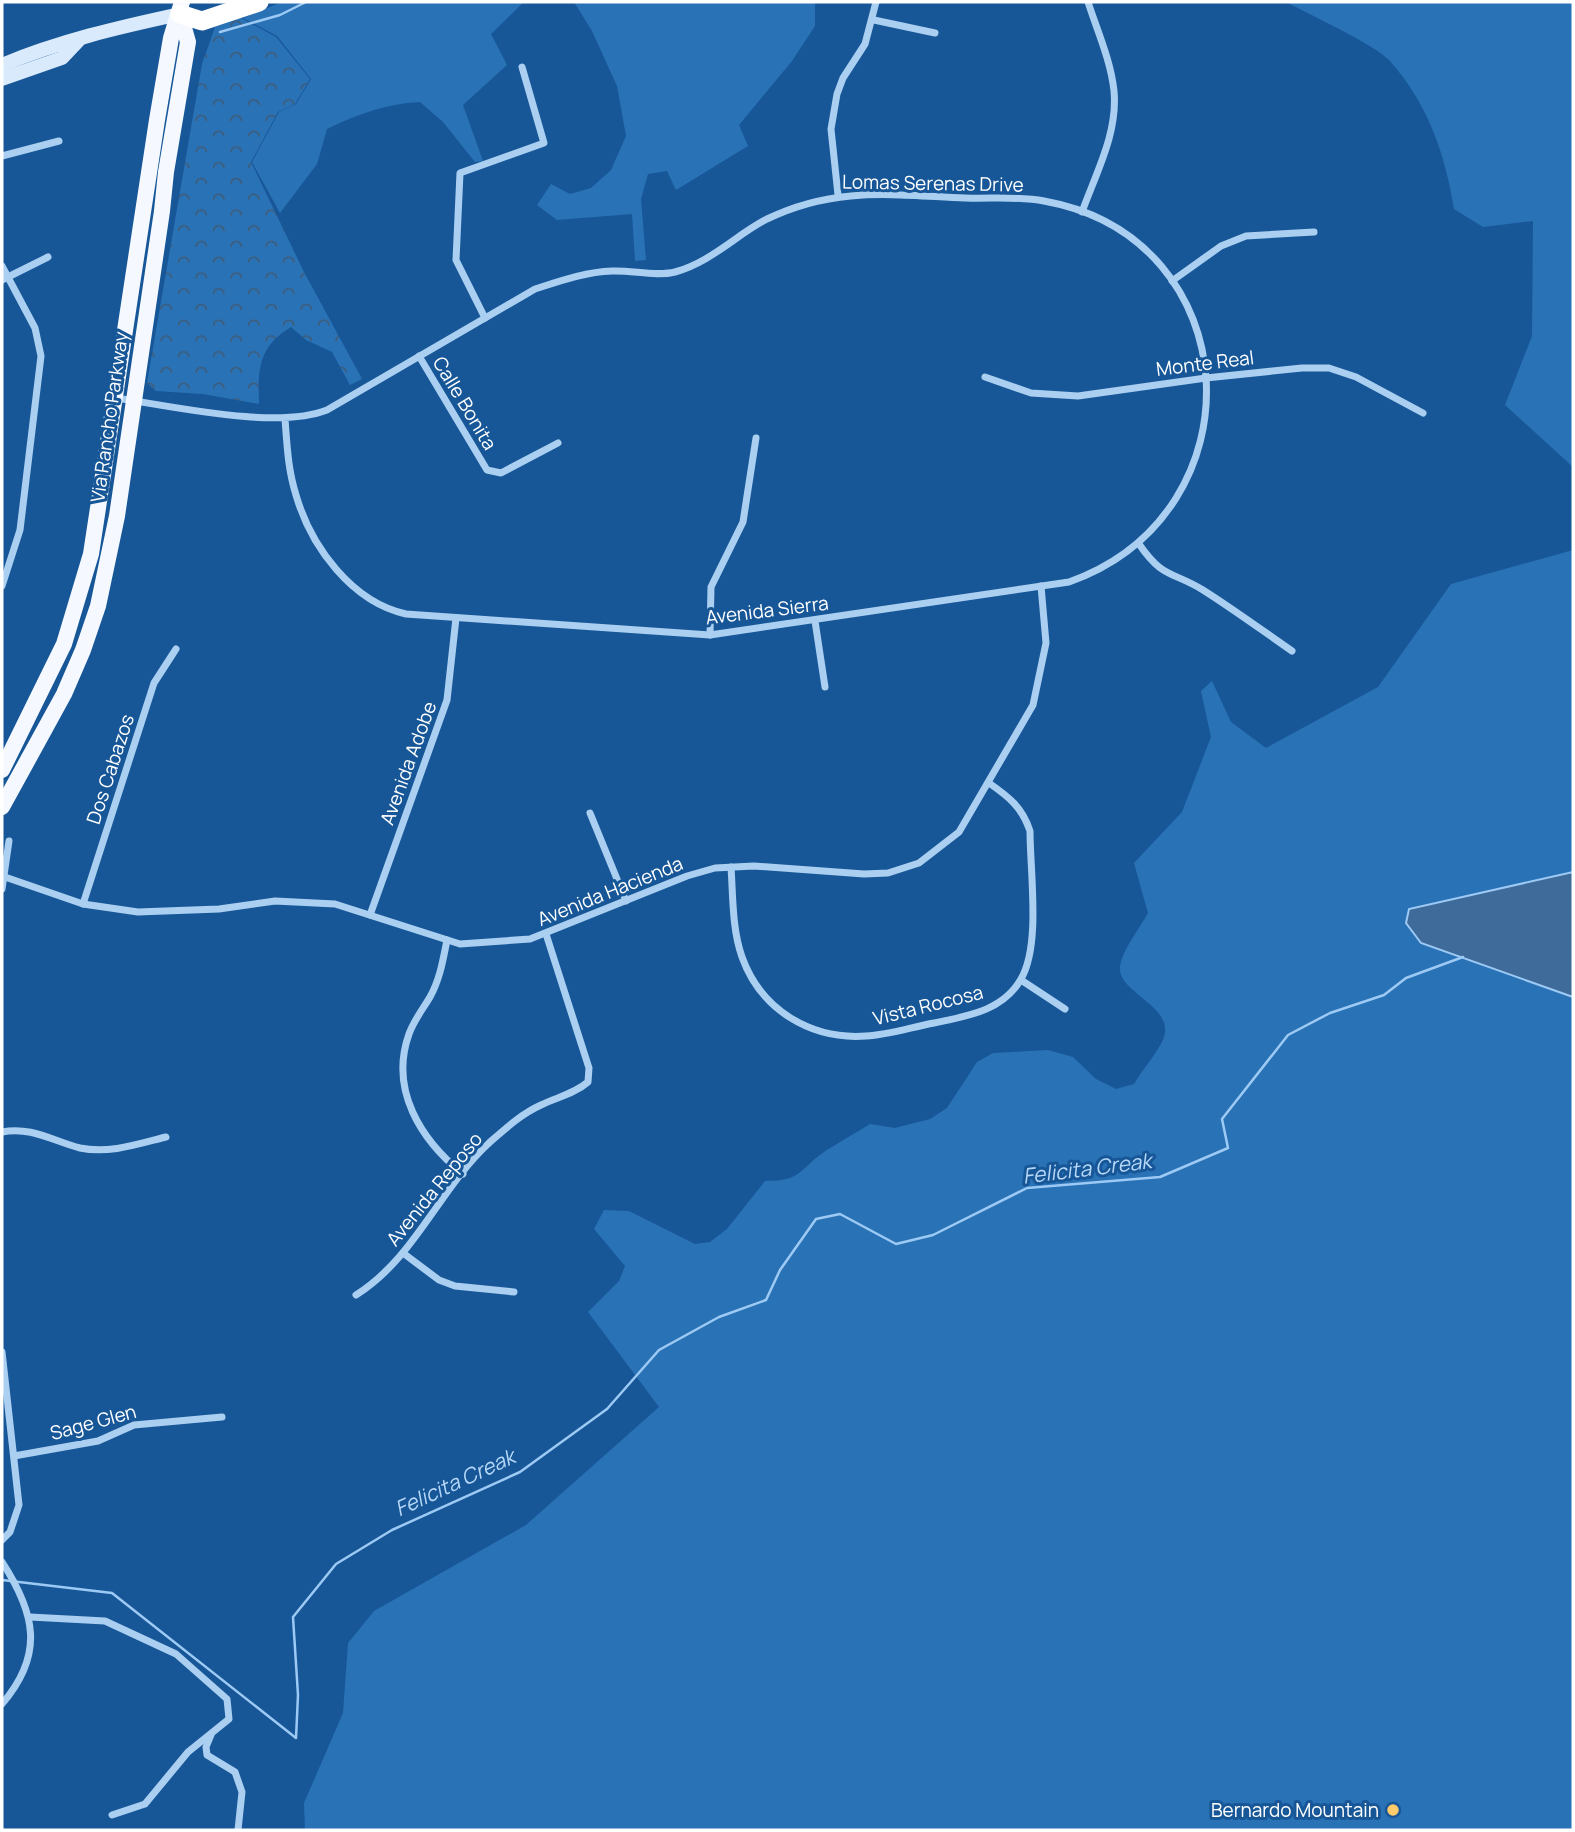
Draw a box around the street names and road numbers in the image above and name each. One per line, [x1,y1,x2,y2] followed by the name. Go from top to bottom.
[842,168,1024,198] street label: Lomas Serenas Drive
[84,330,134,504] street label: Via Rancho Parkway
[1155,344,1255,382] street label: Monte Real
[427,351,503,455] street label: Calle Bonita
[704,590,830,630] street label: Avenida Sierra
[374,698,442,828] street label: Avenida Adobe
[80,711,140,827] street label: Dos Cabazos
[533,850,687,932] street label: Avenida Hacienda
[870,979,986,1031] street label: Vista Rocosa
[380,1127,488,1251] street label: Avenida Reposo
[47,1398,139,1446] street label: Sage Glen

